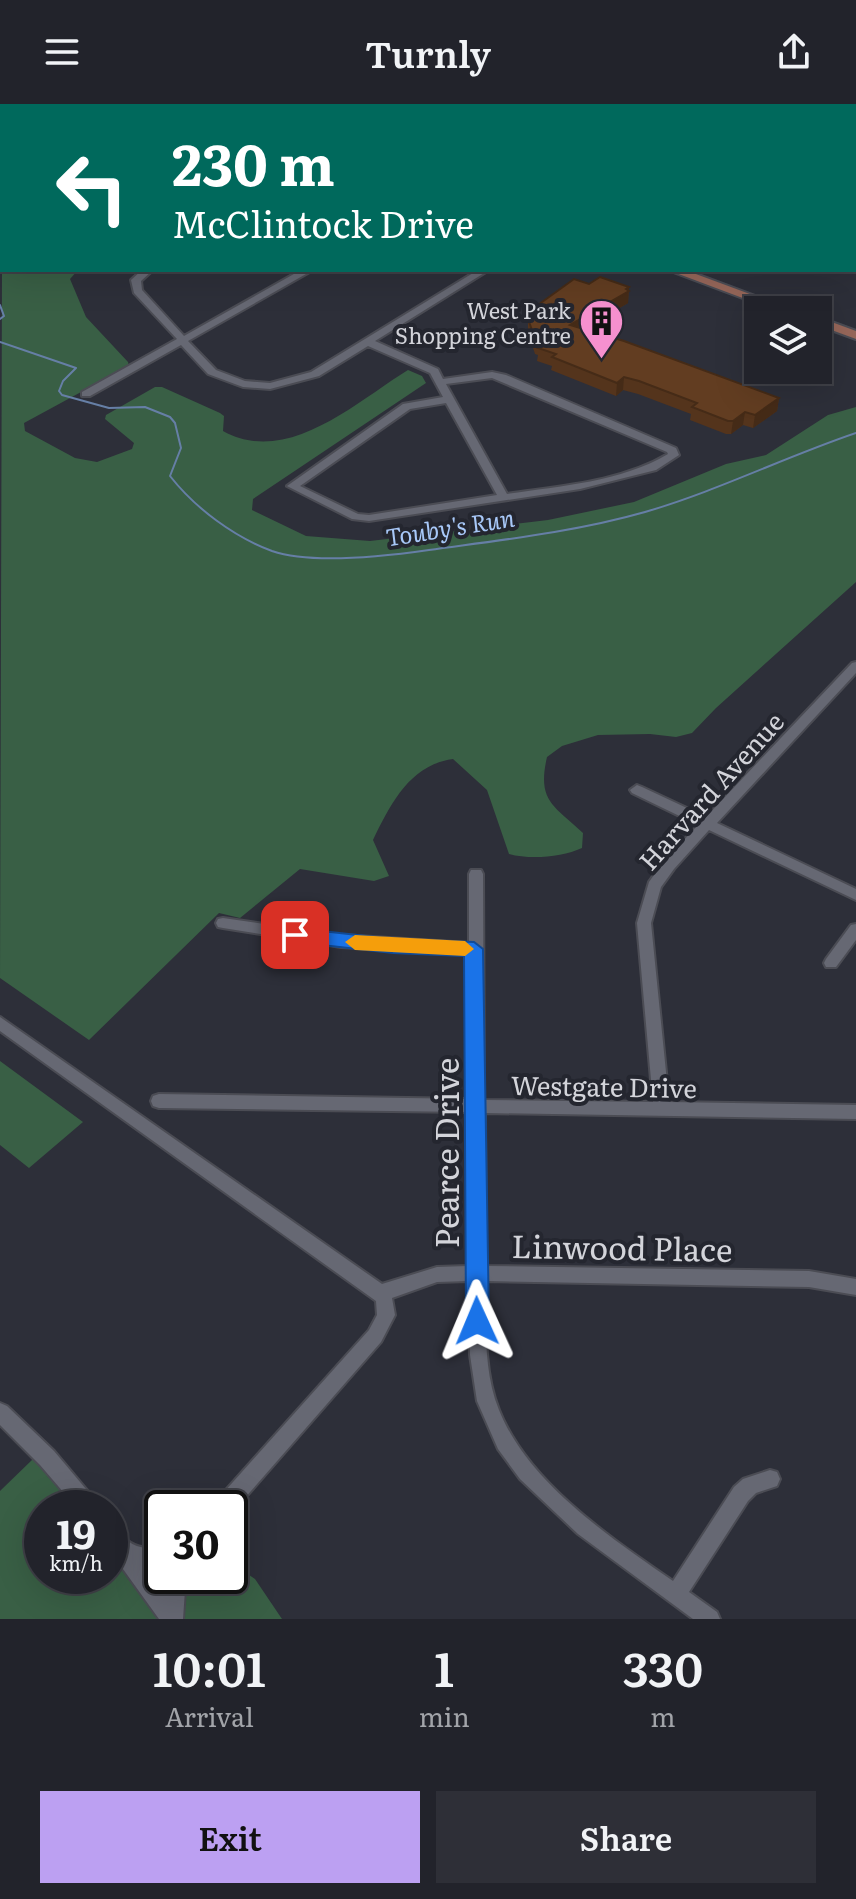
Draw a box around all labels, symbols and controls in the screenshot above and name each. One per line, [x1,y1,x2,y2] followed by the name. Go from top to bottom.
[365,26,491,79] text: Turnly
[40,30,84,74] icon: menu
[772,30,816,74] icon: share
[172,120,335,203] text: 230 m
[40,136,144,240] icon: left
[172,196,474,249] text: McClintock Drive
[395,293,572,351] place label: West Park Shopping Centre
[744,296,832,384] map controls
[744,296,832,384] button: layers
[578,298,626,361] building icon: West Park Shopping Centre
[383,499,517,553] water label: Touby's Run
[628,702,792,878] street label: Harvard Avenue
[261,901,329,969] pin
[273,913,317,957] icon: arrive
[421,1058,469,1248] street label: Pearce Drive
[511,1064,697,1106] street label: Westgate Drive
[511,1220,733,1272] street label: Linwood Place
[435,1279,519,1363] position arrow
[144,1490,248,1594] speed limit sign: 30
[56,1502,96,1561] text: 19
[49,1547,103,1577] text: km/h
[153,1631,266,1702] text: 10:01
[434,1631,454,1702] text: 1
[623,1631,703,1702] text: 330
[165,1696,254,1735] text: Arrival
[419,1696,470,1735] text: min
[650,1696,675,1735] text: m
[40,1791,420,1883] button: Exit
[436,1791,816,1883] button: Share

